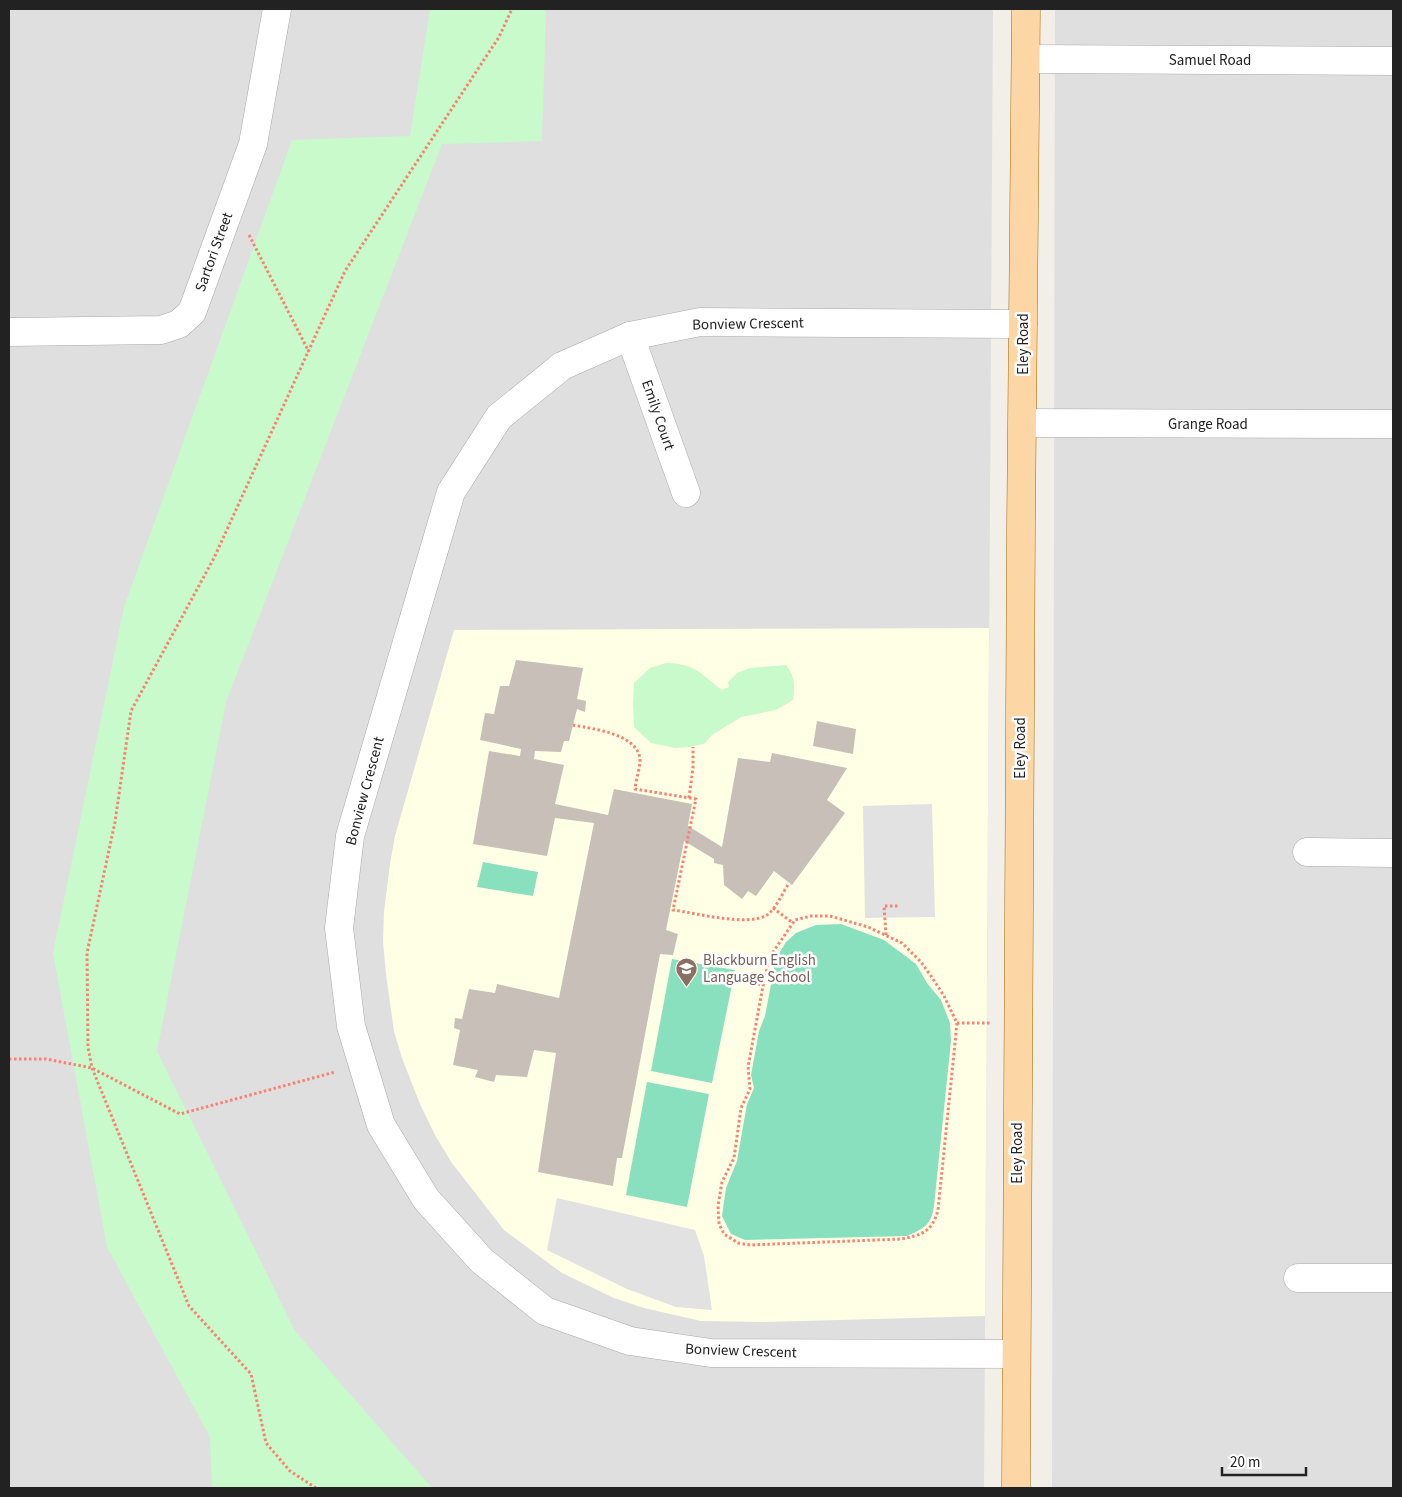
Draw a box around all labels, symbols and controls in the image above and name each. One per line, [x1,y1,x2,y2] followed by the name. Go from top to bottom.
[1169,50,1251,71] street label: Samuel Road
[190,209,238,295] street label: Sartori Street
[692,313,804,335] street label: Bonview Crescent
[1013,313,1034,375] street label: Eley Road
[636,377,680,453] street label: Emily Court
[1168,414,1248,435] street label: Grange Road
[1010,717,1031,779] street label: Eley Road
[340,734,390,848] street label: Bonview Crescent
[703,950,816,988] place label: Blackburn English Language School
[675,957,699,988] school or university icon: Blackburn English Language School
[1007,1122,1028,1184] street label: Eley Road
[685,1339,797,1363] street label: Bonview Crescent
[1222,1444,1306,1476] scale bar
[1230,1452,1260,1473] text: 20 m

